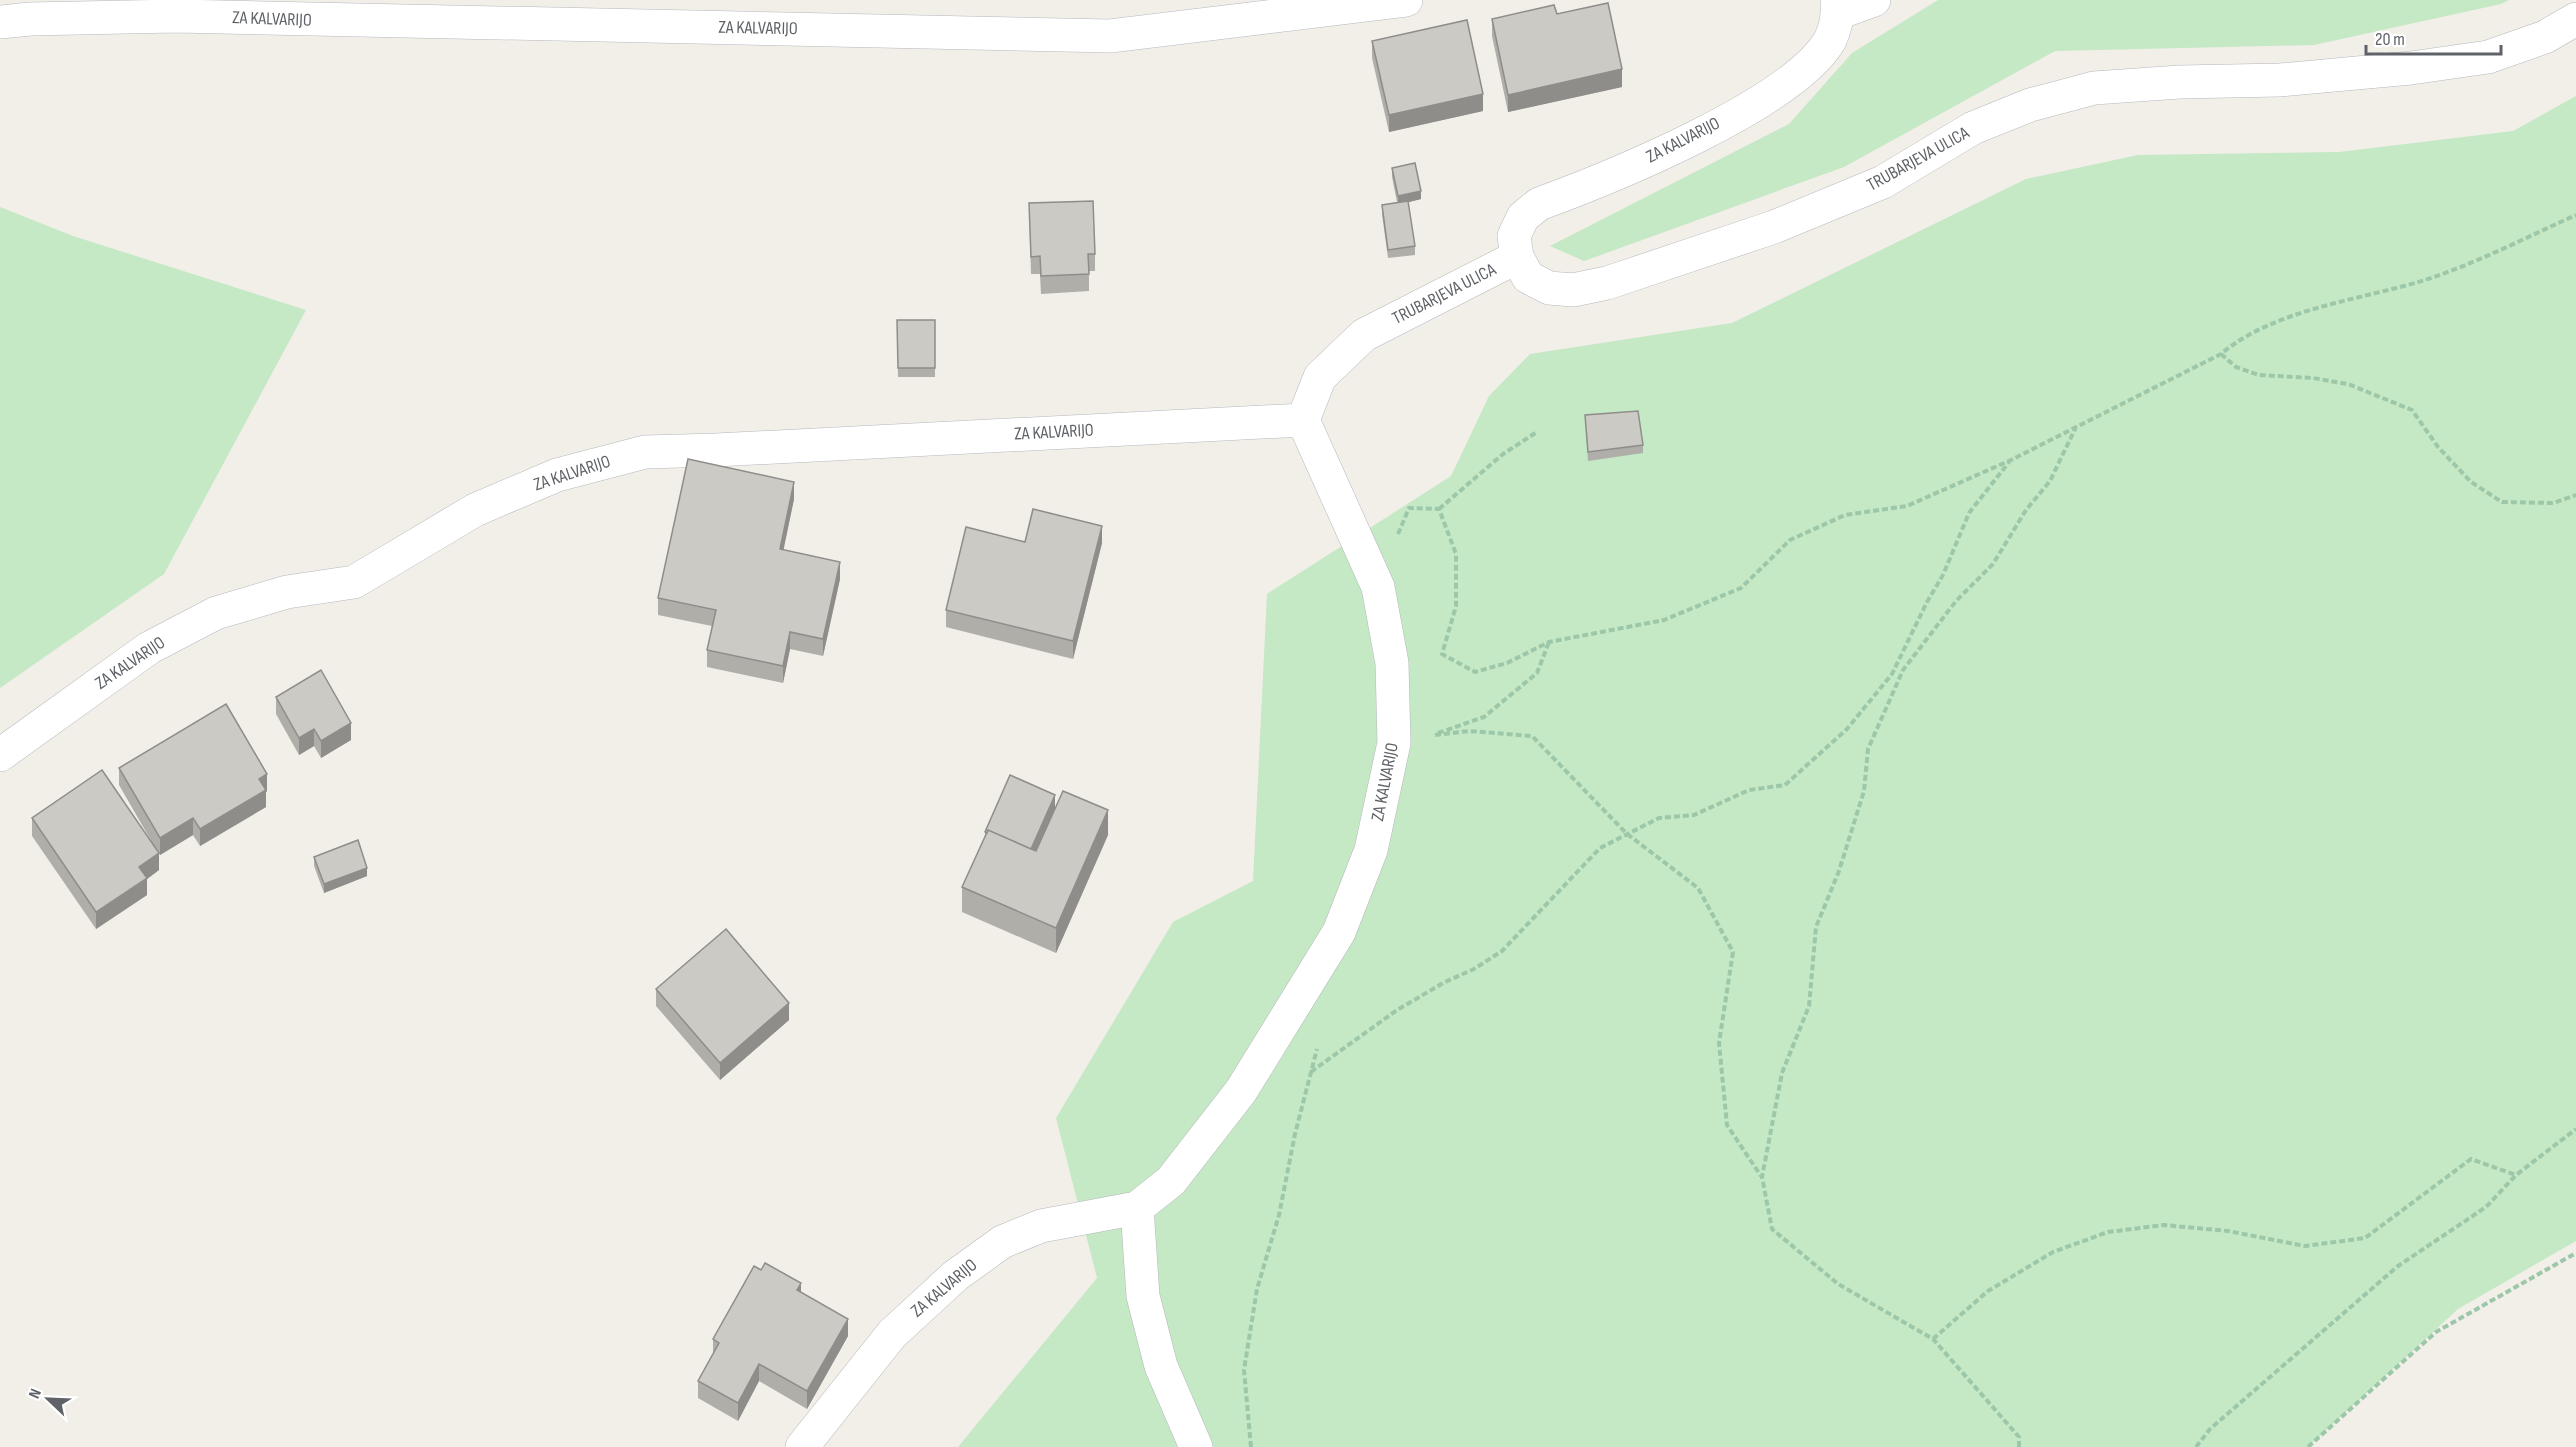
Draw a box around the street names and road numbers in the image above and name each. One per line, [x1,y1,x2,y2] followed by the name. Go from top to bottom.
[232,7,312,31] street label: ZA KALVARIJO
[718,17,798,39] street label: ZA KALVARIJO
[1643,113,1723,167] street label: ZA KALVARIJO
[1863,122,1973,196] street label: TRUBARJEVA ULICA
[1389,259,1500,329] street label: TRUBARJEVA ULICA
[1014,419,1094,445] street label: ZA KALVARIJO
[531,451,613,495] street label: ZA KALVARIJO
[91,632,169,694] street label: ZA KALVARIJO
[1367,741,1403,823] street label: ZA KALVARIJO
[907,1254,981,1322] street label: ZA KALVARIJO

